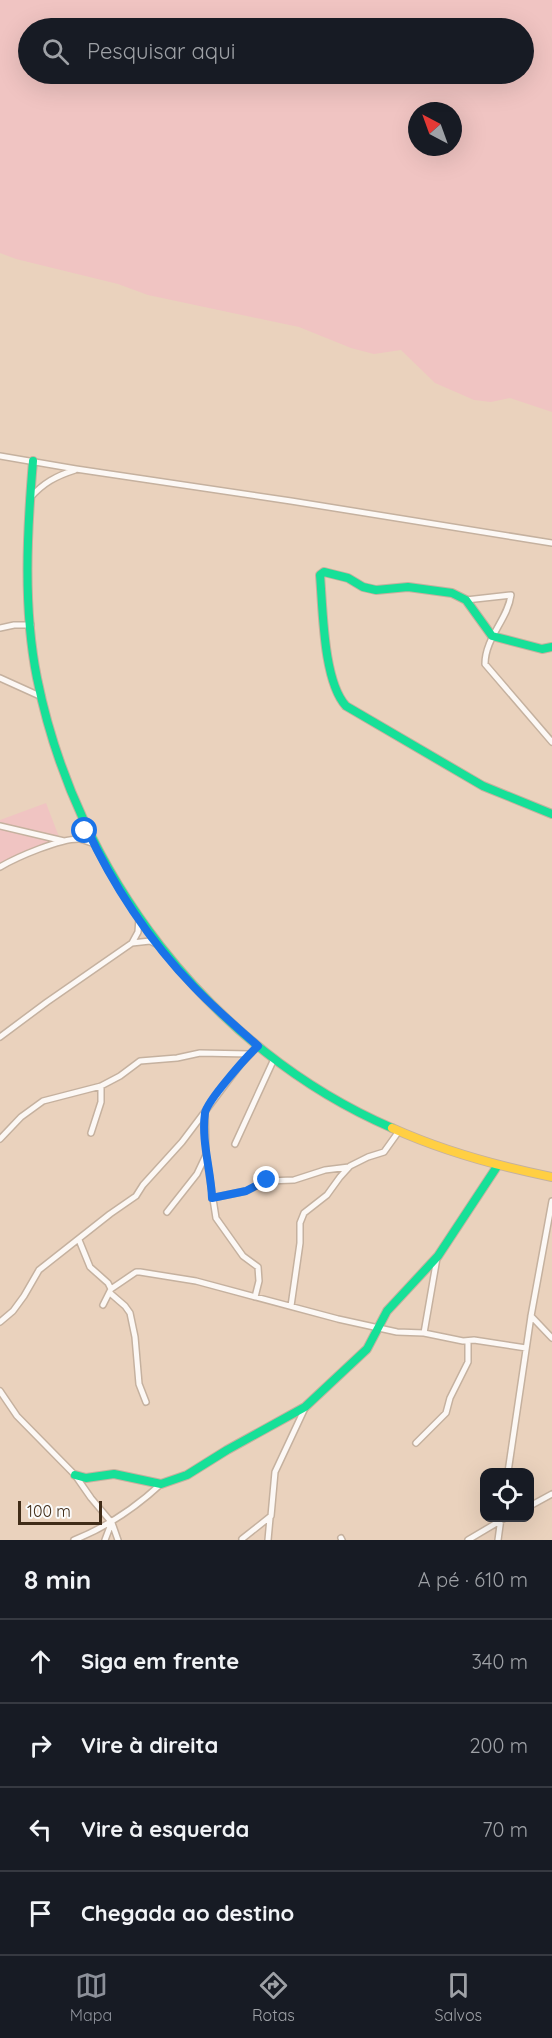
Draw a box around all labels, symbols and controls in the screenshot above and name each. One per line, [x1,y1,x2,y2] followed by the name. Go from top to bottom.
[18,18,534,84] search box
[39,35,72,68] icon: search
[87,37,235,65] text: Pesquisar aqui
[408,102,462,156] north arrow
[71,817,97,843] route start
[253,1166,279,1192] route end
[480,1468,534,1522] map controls
[480,1468,534,1522] button: locate
[18,1498,102,1526] scale bar
[27,1501,71,1521] text: 100 m
[24,1563,91,1596] text: 8 min
[418,1567,528,1592] text: A pé · 610 m
[24,1645,57,1678] icon: ahead
[81,1647,239,1675] text: Siga em frente
[471,1649,528,1674] text: 340 m
[24,1729,57,1762] icon: right
[81,1731,218,1759] text: Vire à direita
[469,1733,528,1758] text: 200 m
[24,1813,57,1846] icon: left
[81,1815,249,1843] text: Vire à esquerda
[482,1817,528,1842] text: 70 m
[24,1897,57,1930] icon: arrive
[81,1899,294,1927] text: Chegada ao destino
[70,1969,112,2025] tab: Mapa
[252,1969,295,2025] tab: Rotas
[435,1969,482,2025] tab: Salvos

